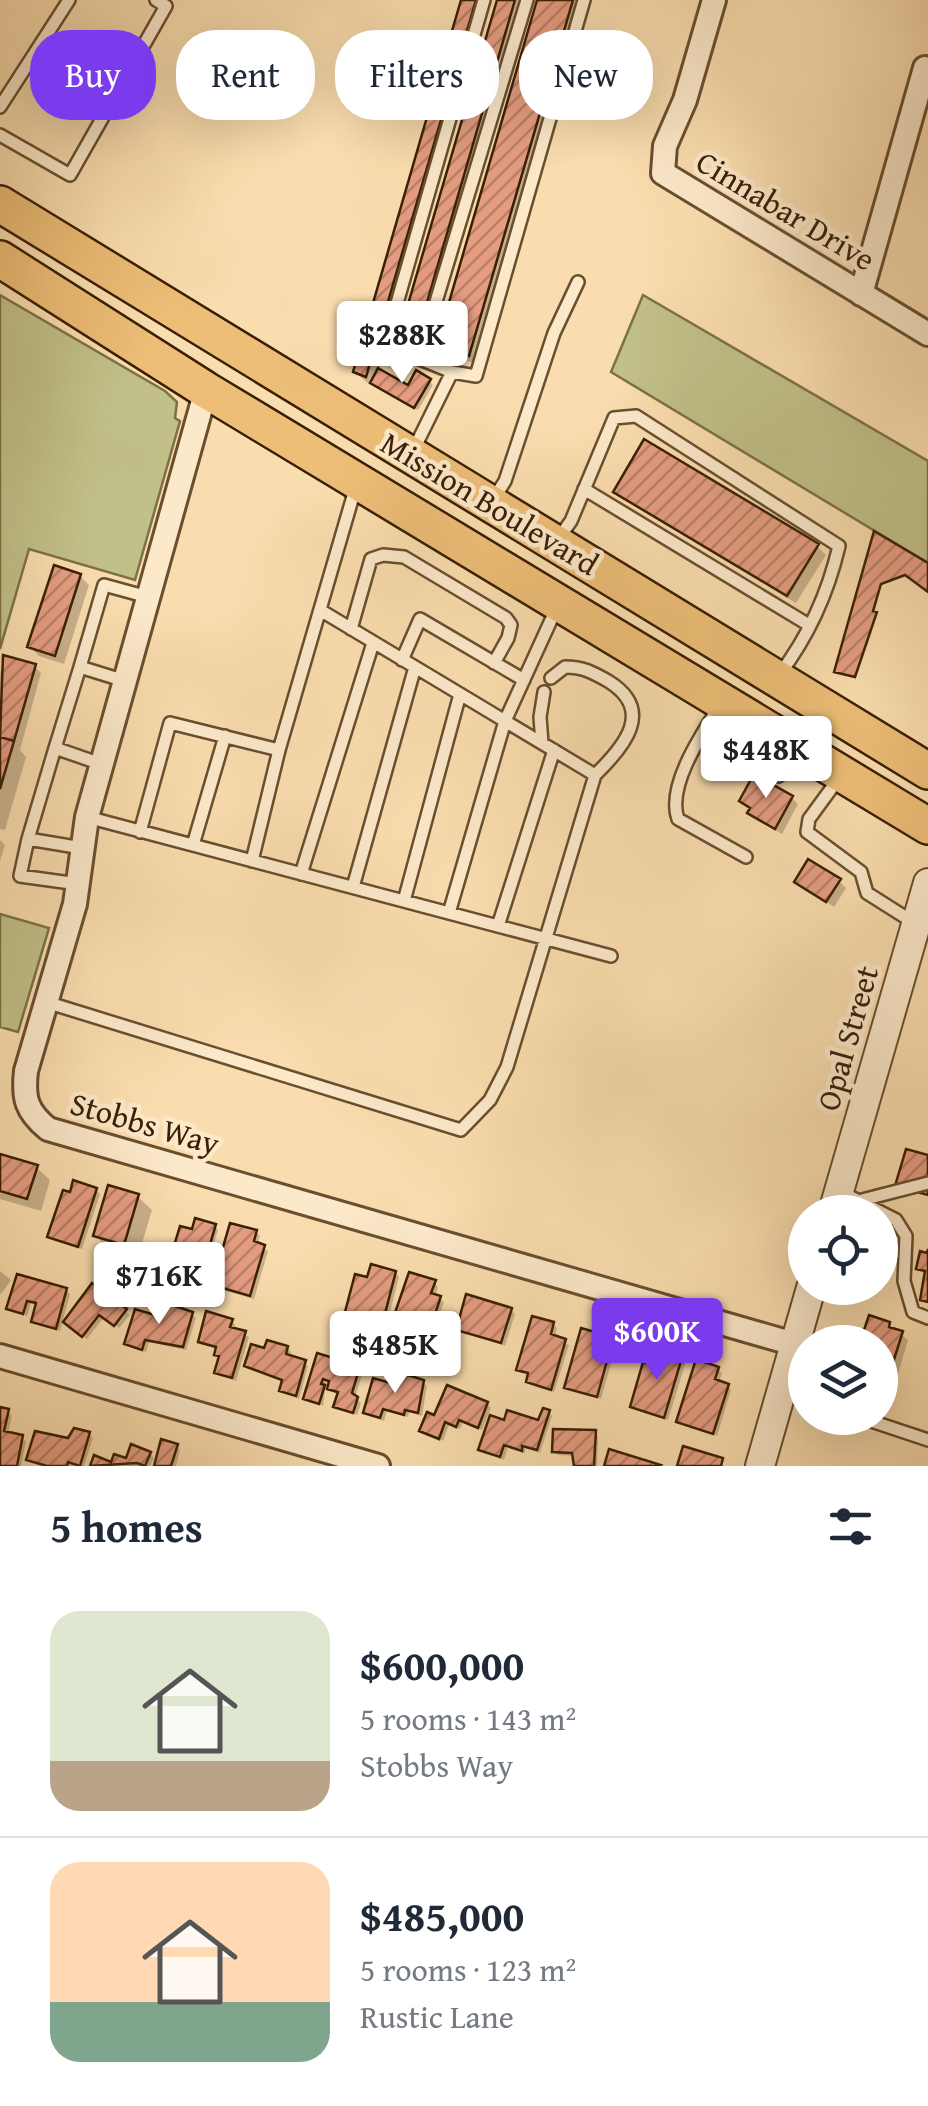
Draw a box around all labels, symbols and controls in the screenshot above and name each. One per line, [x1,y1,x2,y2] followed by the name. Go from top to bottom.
[30,30,156,120] chip: Buy
[176,30,315,120] chip: Rent
[335,30,499,120] chip: Filters
[519,30,653,120] chip: New
[688,138,884,282] street label: Cinnabar Drive
[332,301,472,386] pin: $288K
[359,310,445,357] text: $288K
[372,419,608,587] street label: Mission Boulevard
[696,716,836,801] pin: $448K
[723,725,809,772] text: $448K
[804,960,890,1116] street label: Opal Street
[65,1079,225,1167] street label: Stobbs Way
[788,1195,898,1435] map controls
[788,1195,898,1305] button: locate
[89,1242,229,1327] pin: $716K
[116,1251,202,1298] text: $716K
[587,1298,727,1383] pin: $600K
[614,1307,700,1354] text: $600K
[325,1311,465,1396] pin: $485K
[352,1320,438,1367] text: $485K
[788,1325,898,1435] button: layers
[50,1496,203,1557] text: 5 homes
[823,1499,878,1554] icon: filters
[360,1634,524,1695] text: $600,000
[130,1651,250,1771] icon: home
[360,1695,576,1742] text: 5 rooms · 143 m²
[360,1742,513,1789] text: Stobbs Way
[360,1885,524,1946] text: $485,000
[130,1902,250,2022] icon: home
[360,1946,576,1993] text: 5 rooms · 123 m²
[360,1993,514,2040] text: Rustic Lane

